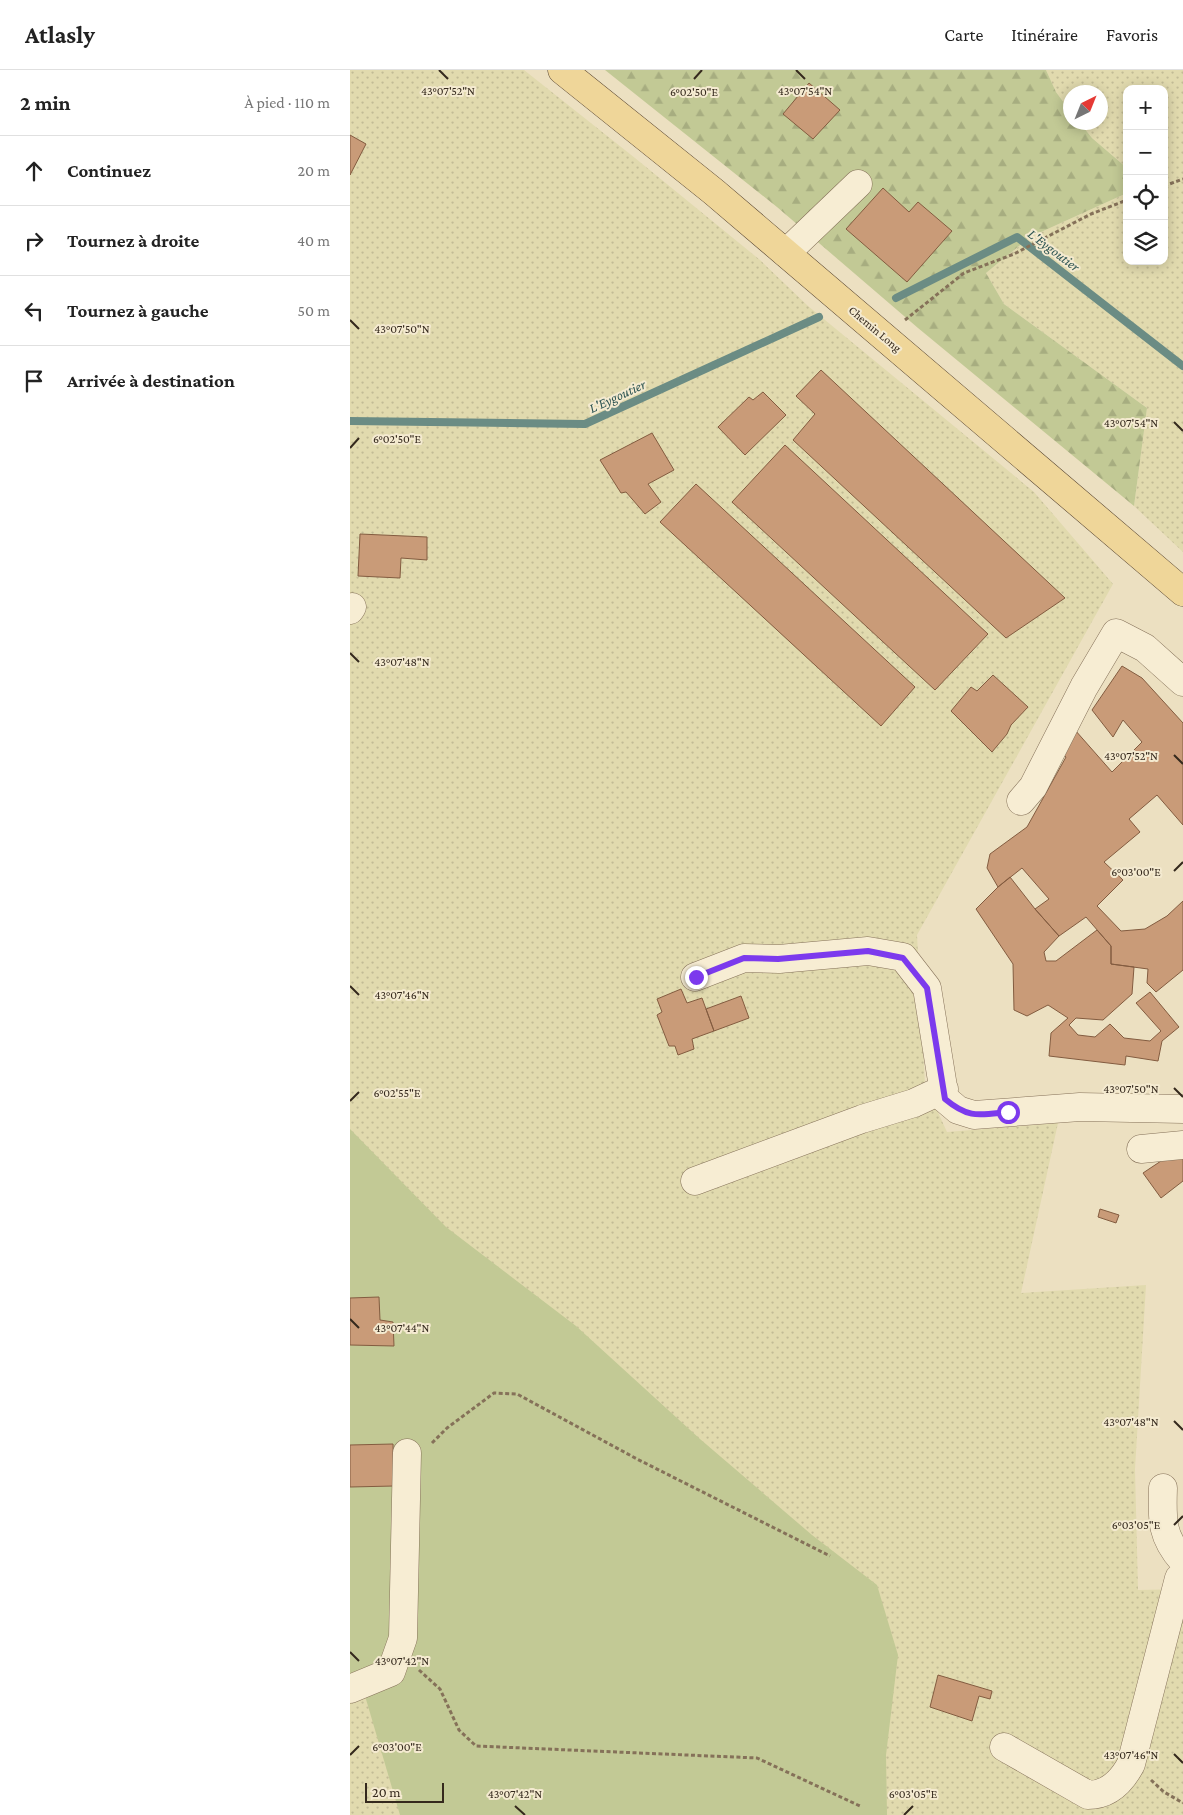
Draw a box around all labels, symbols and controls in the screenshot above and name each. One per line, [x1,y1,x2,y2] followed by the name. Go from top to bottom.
[25,21,95,48] text: Atlasly
[944,25,983,45] text: Carte
[1011,25,1078,45] text: Itinéraire
[1106,25,1158,45] text: Favoris
[421,84,475,98] text: 43°07'52"N
[778,84,832,98] text: 43°07'54"N
[670,85,719,99] text: 6°02'50"E
[1063,85,1108,130] north arrow
[1123,85,1168,265] map controls
[1123,85,1168,130] button: +
[20,91,71,115] text: 2 min
[245,94,330,111] text: À pied · 110 m
[1123,130,1168,175] button: −
[20,157,48,185] icon: ahead
[67,160,151,181] text: Continuez
[297,162,330,179] text: 20 m
[1123,175,1168,220] button: locate
[1123,220,1168,265] button: layers
[1025,225,1084,275] water label: L'Eygoutier
[20,227,48,255] icon: right
[67,230,199,251] text: Tournez à droite
[297,232,330,249] text: 40 m
[20,297,48,325] icon: left
[67,300,209,321] text: Tournez à gauche
[298,302,330,319] text: 50 m
[846,303,904,355] street label: Chemin Long
[374,322,430,336] text: 43°07'50"N
[20,367,48,395] icon: arrive
[67,370,235,391] text: Arrivée à destination
[586,375,649,416] water label: L'Eygoutier
[1104,416,1158,430] text: 43°07'54"N
[373,432,422,446] text: 6°02'50"E
[374,655,430,669] text: 43°07'48"N
[1104,749,1158,763] text: 43°07'52"N
[1111,865,1161,879] text: 6°03'00"E
[685,966,708,989] route end
[375,988,430,1002] text: 43°07'46"N
[1103,1082,1159,1096] text: 43°07'50"N
[374,1086,421,1100] text: 6°02'55"E
[997,1101,1020,1124] route start
[375,1321,429,1335] text: 43°07'44"N
[1103,1415,1159,1429] text: 43°07'48"N
[1112,1518,1161,1532] text: 6°03'05"E
[375,1654,429,1668] text: 43°07'42"N
[372,1740,422,1754] text: 6°03'00"E
[1104,1748,1159,1762] text: 43°07'46"N
[365,1780,444,1803] scale bar
[372,1784,400,1800] text: 20 m
[488,1787,542,1801] text: 43°07'42"N
[889,1787,938,1801] text: 6°03'05"E

